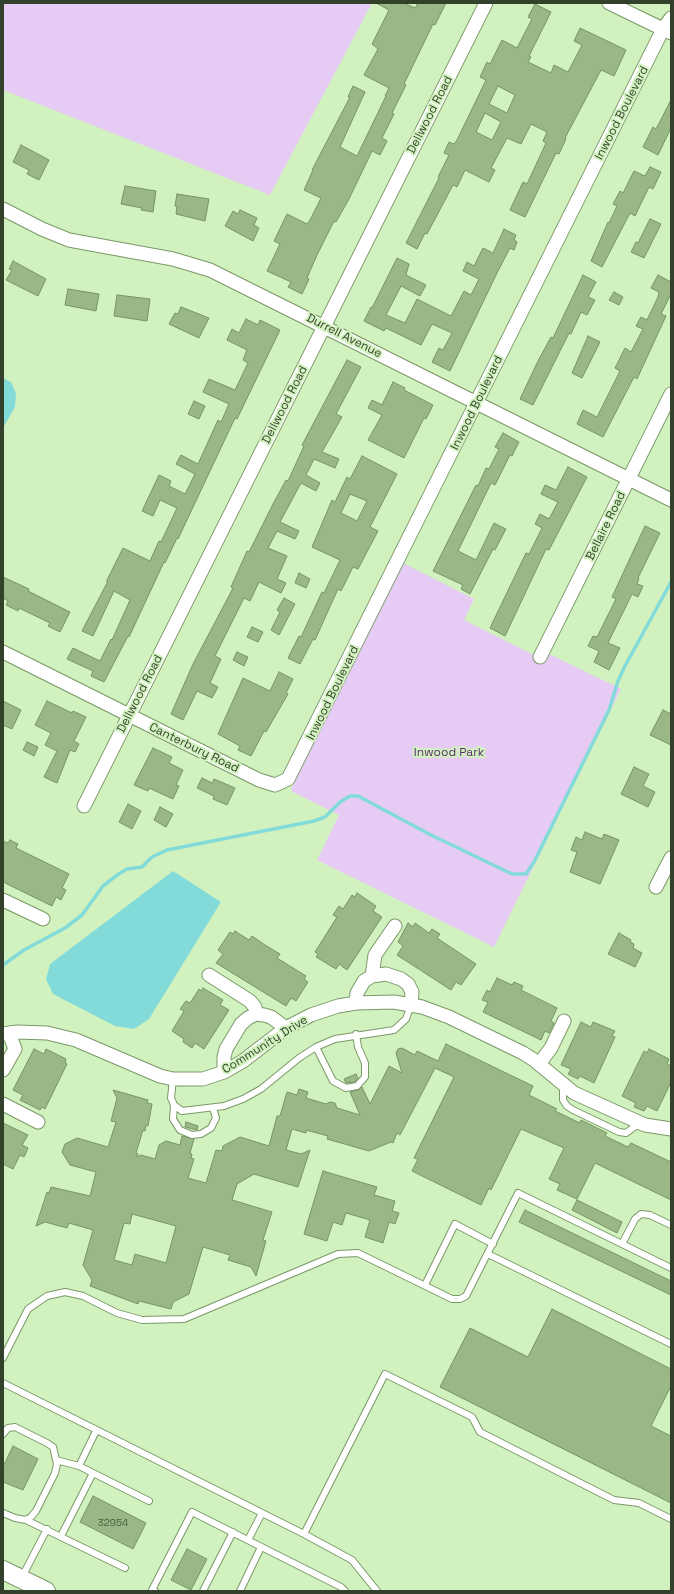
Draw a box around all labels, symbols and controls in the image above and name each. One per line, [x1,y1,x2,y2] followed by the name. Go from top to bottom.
[592,64,652,162] street label: Inwood Boulevard
[404,74,456,156] street label: Dellwood Road
[304,311,384,361] street label: Durrell Avenue
[448,354,506,452] street label: Inwood Boulevard
[259,364,311,446] street label: Dellwood Road
[583,489,629,563] street label: Bellaire Road
[304,644,362,742] street label: Inwood Boulevard
[114,653,166,735] street label: Dellwood Road
[147,720,241,776] street label: Canterbury Road
[414,746,484,760] park label: Inwood Park
[220,1013,310,1077] street label: Community Drive
[98,1517,128,1529] house number: 32954

